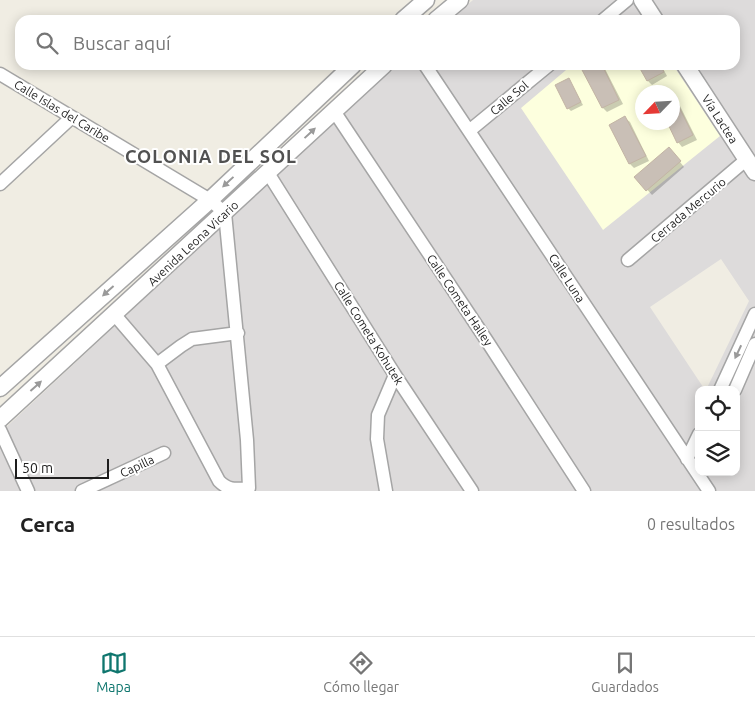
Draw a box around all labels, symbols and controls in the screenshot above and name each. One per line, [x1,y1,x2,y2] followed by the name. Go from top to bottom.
[15,15,740,70] search box
[33,29,61,57] icon: search
[73,32,171,54] text: Buscar aquí
[12,77,112,145] street label: Calle Islas del Caribe
[487,78,531,118] street label: Calle Sol
[635,85,680,130] north arrow
[700,92,740,146] street label: Vía Lactea
[303,127,315,139] one-way arrow
[125,146,297,166] district label: COLONIA DEL SOL
[648,175,728,245] street label: Cerrada Mercurio
[223,176,235,188] one-way arrow
[145,198,241,288] street label: Avenida Leona Vicario
[547,251,587,305] street label: Calle Luna
[425,252,496,348] street label: Calle Cometa Halley
[332,279,406,387] street label: Calle Cometa Kohutek
[102,285,114,297] one-way arrow
[733,345,741,359] one-way arrow
[30,380,42,392] one-way arrow
[695,386,740,476] map controls
[695,386,740,431] button: locate
[695,431,740,476] button: layers
[118,453,156,479] street label: Capilla
[15,456,109,479] scale bar
[22,460,53,476] text: 50 m
[20,512,75,536] text: Cerca
[647,515,735,533] text: 0 resultados
[96,649,131,695] tab: Mapa
[323,649,399,695] tab: Cómo llegar
[591,649,659,695] tab: Guardados

